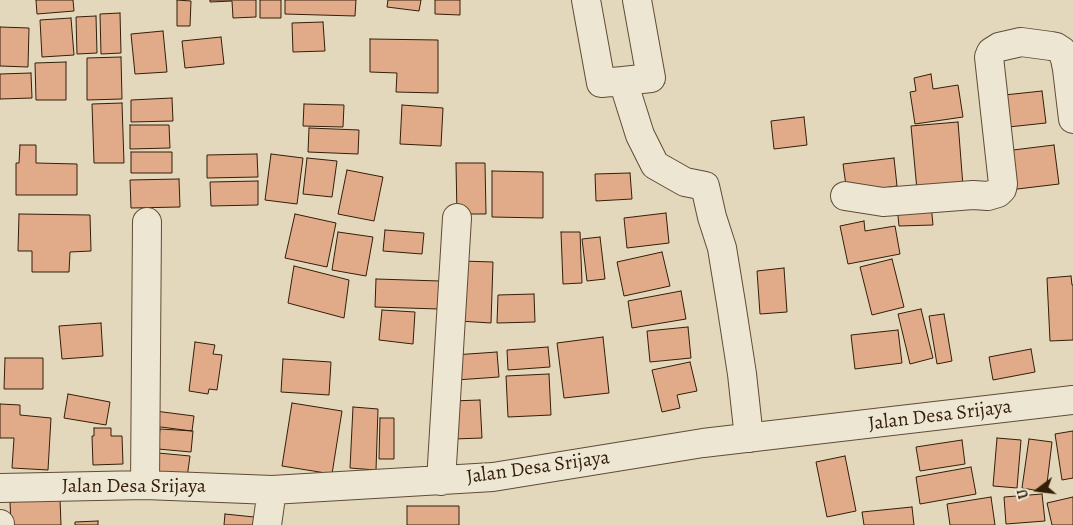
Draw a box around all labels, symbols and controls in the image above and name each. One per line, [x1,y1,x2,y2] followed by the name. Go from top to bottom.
[867,395,1013,437] street label: Jalan Desa Srijaya
[465,446,611,490] street label: Jalan Desa Srijaya
[1013,465,1063,515] north arrow
[62,475,206,499] street label: Jalan Desa Srijaya
[1013,487,1033,501] text: U

